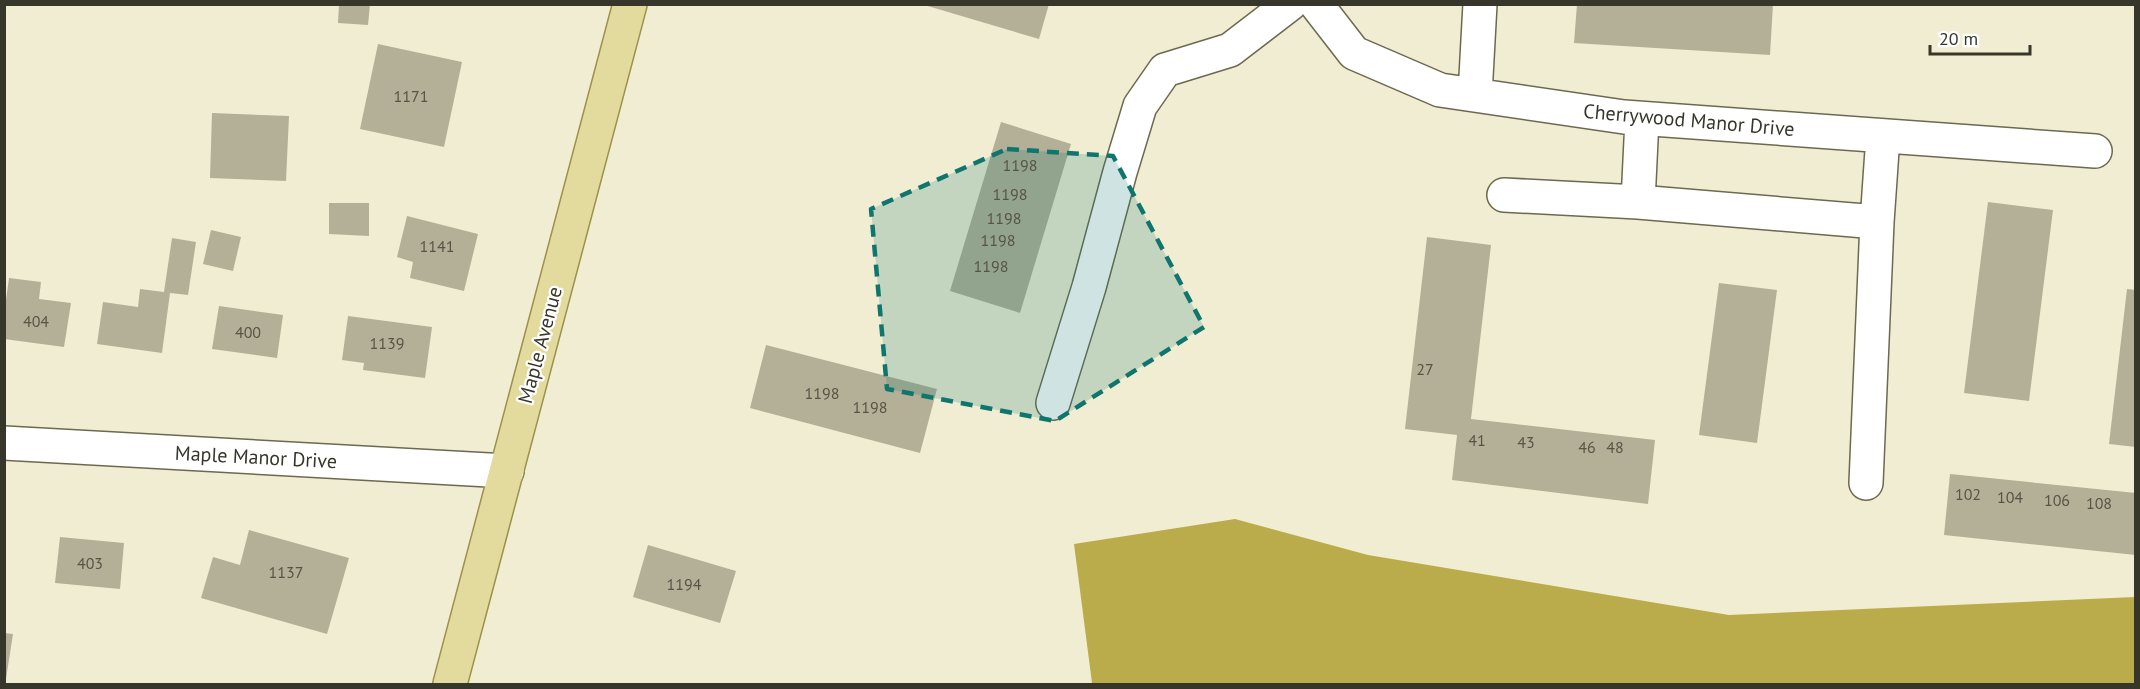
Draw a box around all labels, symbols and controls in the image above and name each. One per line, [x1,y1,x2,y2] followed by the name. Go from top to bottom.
[1930,18,2030,56] scale bar
[1939,27,1978,50] text: 20 m
[394,86,428,106] house number: 1171
[1582,98,1796,142] street label: Cherrywood Manor Drive
[1003,155,1037,175] house number: 1198
[993,184,1027,204] house number: 1198
[987,208,1021,228] house number: 1198
[981,230,1015,250] house number: 1198
[420,236,454,256] house number: 1141
[974,256,1008,276] house number: 1198
[512,284,568,406] street label: Maple Avenue
[23,311,49,331] house number: 404
[235,322,261,342] house number: 400
[370,333,404,353] house number: 1139
[1416,359,1434,379] house number: 27
[805,383,839,403] house number: 1198
[853,397,887,417] house number: 1198
[1468,430,1486,450] house number: 41
[1517,432,1535,452] house number: 43
[1578,437,1596,457] house number: 46
[1606,437,1624,457] house number: 48
[174,440,338,474] street label: Maple Manor Drive
[1955,484,1981,504] house number: 102
[1997,487,2023,507] house number: 104
[2044,490,2070,510] house number: 106
[2086,493,2112,513] house number: 108
[77,553,103,573] house number: 403
[269,562,303,582] house number: 1137
[667,574,702,594] house number: 1194

